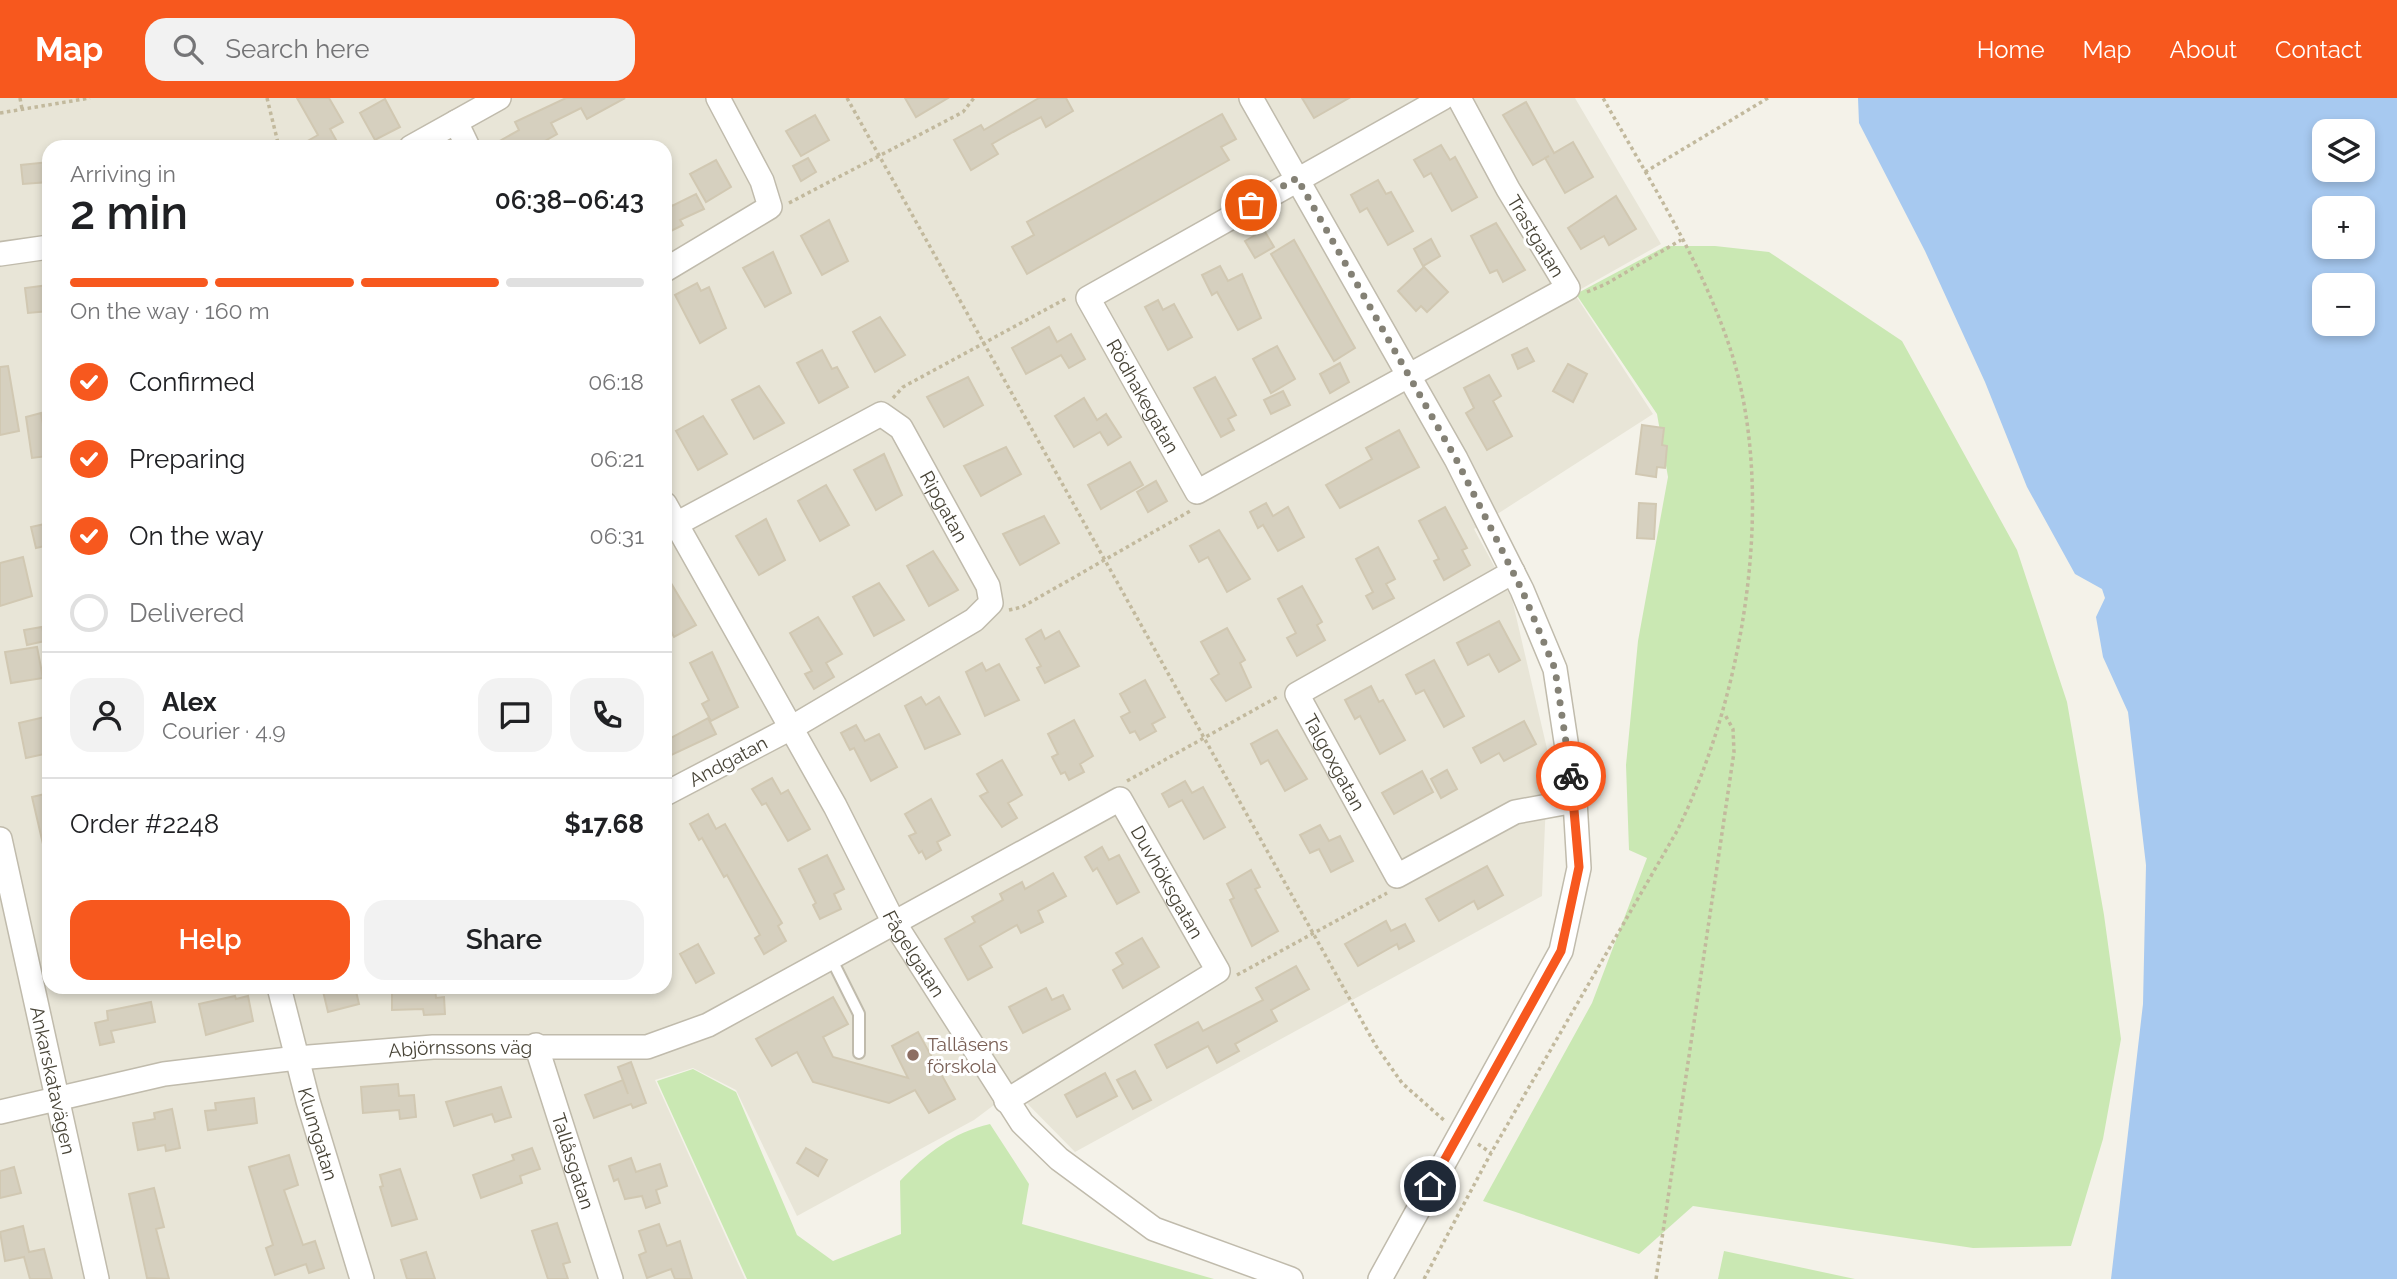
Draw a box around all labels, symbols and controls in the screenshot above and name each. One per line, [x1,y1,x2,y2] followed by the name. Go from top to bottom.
[145,18,635,81] search box
[35,30,103,69] text: Map
[169,30,207,68] icon: search
[225,34,370,64] text: Search here
[1977,35,2045,64] text: Home
[2083,35,2131,64] text: Map
[2169,35,2237,64] text: About
[2275,35,2362,64] text: Contact
[2312,119,2375,336] map controls
[2312,119,2375,182] button: layers
[70,160,176,187] text: Arriving in
[1221,175,1281,235] pin
[495,185,644,215] text: 06:38–06:43
[70,186,188,240] text: 2 min
[1232,186,1270,224] icon: bag
[1503,191,1569,281] street label: Trastgatan
[2312,196,2375,259] button: +
[2312,273,2375,336] button: −
[70,297,270,324] text: On the way · 160 m
[1102,335,1184,457] street label: Rödhakegatan
[70,363,108,401] icon: check
[129,367,255,397] text: Confirmed
[588,368,644,395] text: 06:18
[70,440,108,478] icon: check
[129,444,245,474] text: Preparing
[590,445,644,472] text: 06:21
[916,467,973,546] street label: Ripgatan
[70,517,108,555] icon: check
[129,521,264,551] text: On the way
[590,522,644,549] text: 06:31
[129,598,244,628] text: Delivered
[70,678,144,752] button: person
[478,678,552,752] button: chat
[570,678,644,752] button: phone
[162,687,217,717] text: Alex
[1299,710,1370,814] street label: Talgoxgatan
[162,717,286,744] text: Courier · 4.9
[685,731,771,791] street label: Andgatan
[1536,741,1606,811] courier
[1552,757,1590,795] icon: bike
[70,809,219,839] text: Order #2248
[564,809,644,839] text: $17.68
[1126,822,1208,942] street label: Duvhöksgatan
[70,900,350,980] button: Help
[364,900,644,980] button: Share
[878,907,950,1001] street label: Fågelgatan
[26,1004,80,1156] street label: Ankarskatavägen
[927,1033,1008,1077] place label: Tallåsens förskola
[387,1036,532,1062] street label: Abjörnssons väg
[905,1047,921,1063] marker: Tallåsens förskola
[294,1085,342,1183] street label: Klumgatan
[548,1110,599,1212] street label: Tallåsgatan
[1400,1156,1460,1216] pin
[1411,1167,1449,1205] icon: home

